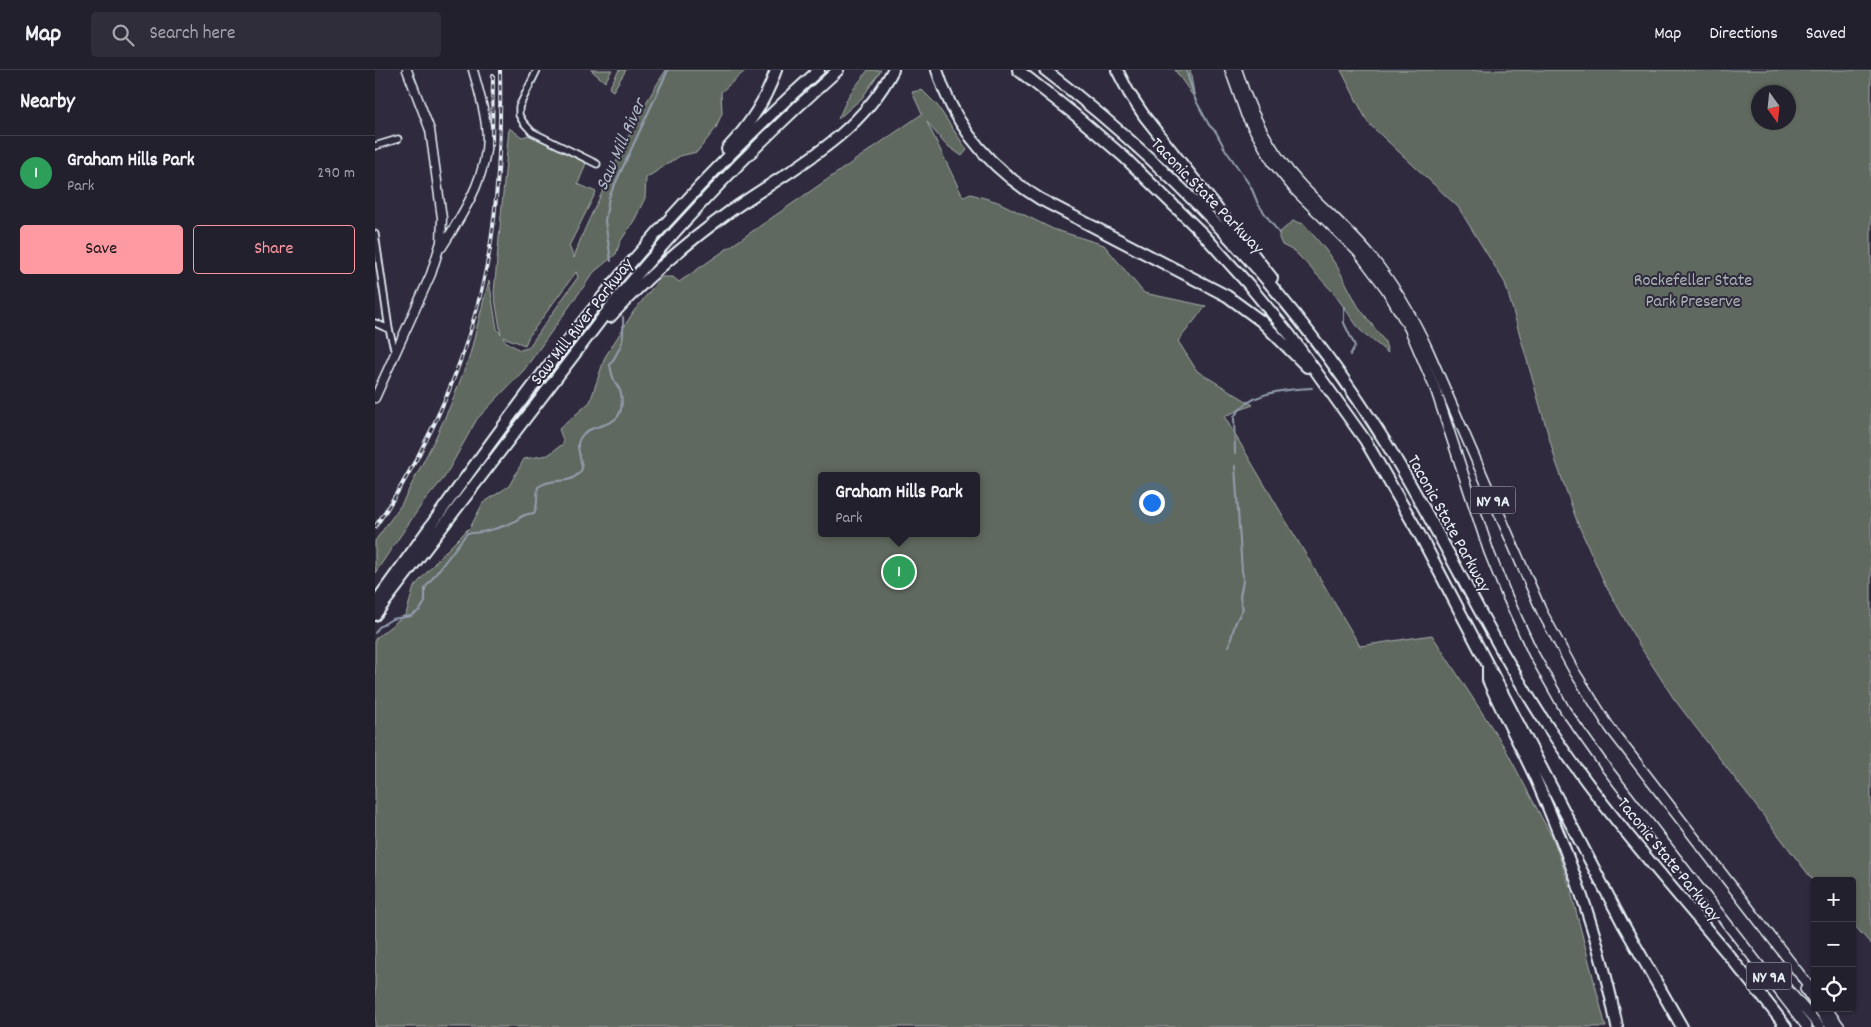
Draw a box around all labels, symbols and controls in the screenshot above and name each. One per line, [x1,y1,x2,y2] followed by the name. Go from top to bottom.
[91,12,441,57] search box
[25,18,61,52] text: Map
[109,21,137,49] icon: search
[149,21,235,48] text: Search here
[1654,22,1681,47] text: Map
[1709,22,1778,47] text: Directions
[1806,22,1846,47] text: Saved
[1751,85,1796,130] north arrow
[20,88,75,118] text: Nearby
[590,93,655,196] water label: Saw Mill River
[1144,133,1269,261] street label: Taconic State Parkway
[67,148,195,175] text: Graham Hills Park
[34,162,38,185] text: 1
[317,162,355,185] text: 290 m
[67,175,94,198] text: Park
[20,225,183,274] button: Save
[193,225,355,274] button: Share
[525,253,641,391] street label: Saw Mill River Parkway
[1634,269,1752,315] park label: Rockefeller State Park Preserve
[1400,451,1496,598] street label: Taconic State Parkway
[818,472,980,537] popup
[835,480,963,507] text: Graham Hills Park
[1471,486,1515,514] road number: NY 9A
[1139,490,1165,516] your location
[835,507,862,530] text: Park
[883,553,915,591] pin: 1
[1610,793,1727,929] street label: Taconic State Parkway
[1811,877,1856,1012] map controls
[1811,877,1856,922] button: +
[1811,922,1856,967] button: −
[1747,962,1791,989] road number: NY 9A
[1811,967,1856,1012] button: locate

